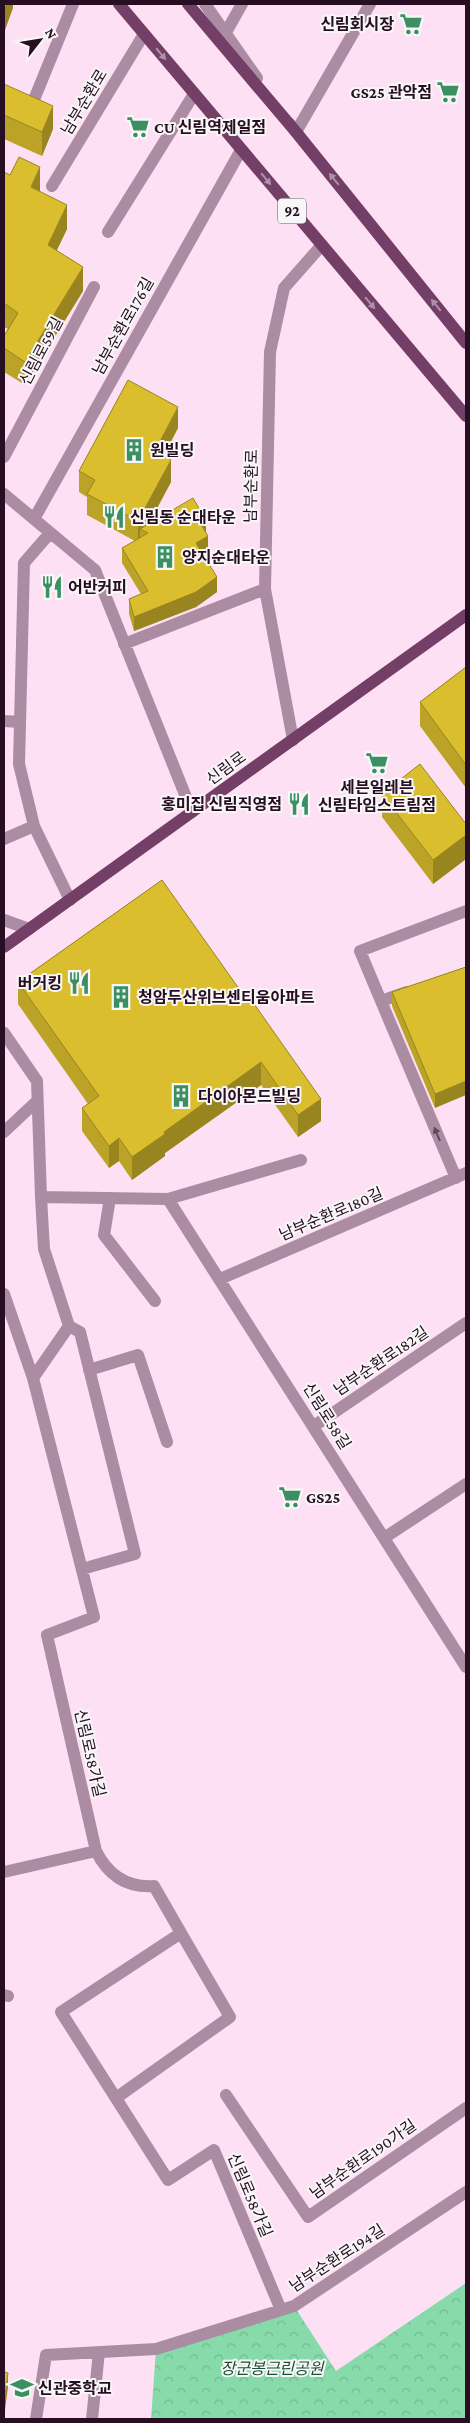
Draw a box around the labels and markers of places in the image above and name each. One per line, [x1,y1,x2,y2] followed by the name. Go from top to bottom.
[398,11,424,37] supermarket icon: 신림회시장
[320,16,394,33] place label: 신림회시장
[435,79,461,105] supermarket icon: GS25 관악점
[350,84,432,101] place label: GS25 관악점
[125,114,151,140] supermarket icon: CU 신림역제일점
[154,119,266,136] place label: CU 신림역제일점
[121,437,147,463] building icon: 원빌딩
[150,442,194,459] place label: 원빌딩
[101,504,127,530] restaurant icon: 신림동 순대타운
[130,509,236,526] place label: 신림동 순대타운
[152,544,178,570] building icon: 양지순대타운
[182,549,270,566] place label: 양지순대타운
[39,574,65,600] restaurant icon: 어반커피
[68,579,127,596] place label: 어반커피
[364,750,390,776] supermarket icon: 세븐일레븐 신림타임스트림점
[318,779,436,814] place label: 세븐일레븐 신림타임스트림점
[286,791,312,817] restaurant icon: 홍미집 신림직영점
[161,796,282,813] place label: 홍미집 신림직영점
[66,970,92,996] restaurant icon: 버거킹
[18,975,62,992] place label: 버거킹
[108,984,134,1010] building icon: 청암두산위브센티움아파트
[138,989,315,1006] place label: 청암두산위브센티움아파트
[168,1083,194,1109] building icon: 다이아몬드빌딩
[198,1088,301,1105] place label: 다이아몬드빌딩
[277,1484,303,1510] supermarket icon: GS25
[306,1489,340,1506] place label: GS25
[9,2375,35,2401] school or university icon: 신관중학교
[38,2379,112,2397] place label: 신관중학교

